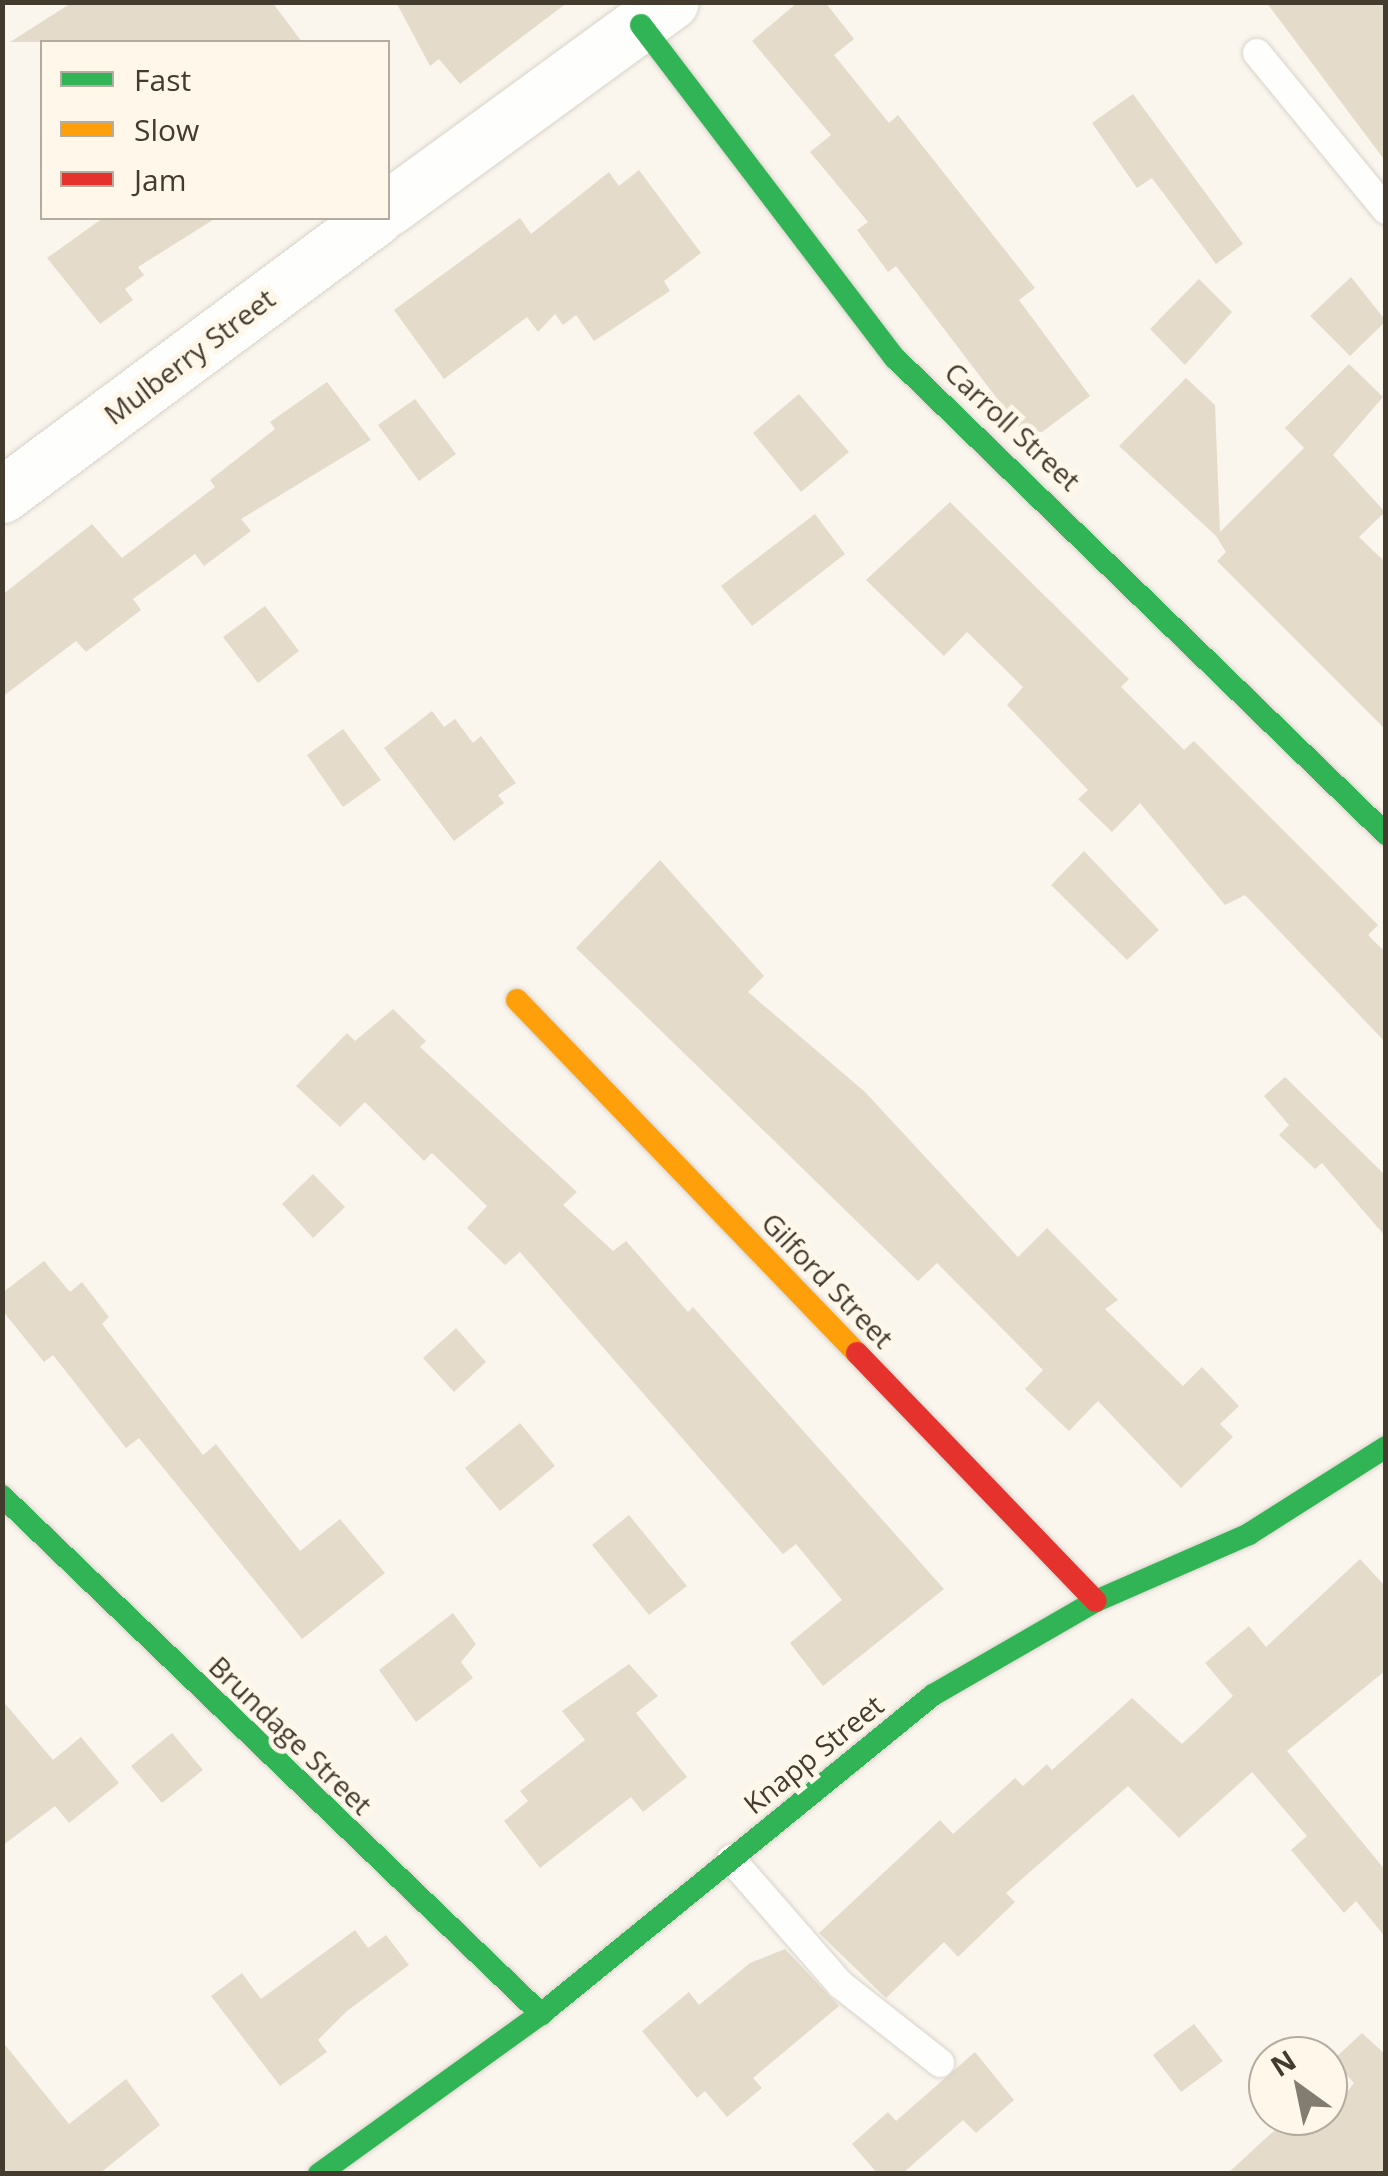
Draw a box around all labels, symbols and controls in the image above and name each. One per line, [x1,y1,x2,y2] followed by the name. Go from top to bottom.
[40,40,390,220] legend
[134,59,191,100] text: Fast
[134,109,199,150] text: Slow
[134,159,187,200] text: Jam
[97,281,281,431] street label: Mulberry Street
[938,355,1088,497] street label: Carroll Street
[755,1205,901,1355] street label: Gilford Street
[203,1649,379,1821] street label: Brundage Street
[737,1688,889,1820] street label: Knapp Street
[1248,2036,1348,2136] north arrow
[1263,2040,1303,2085] text: N

